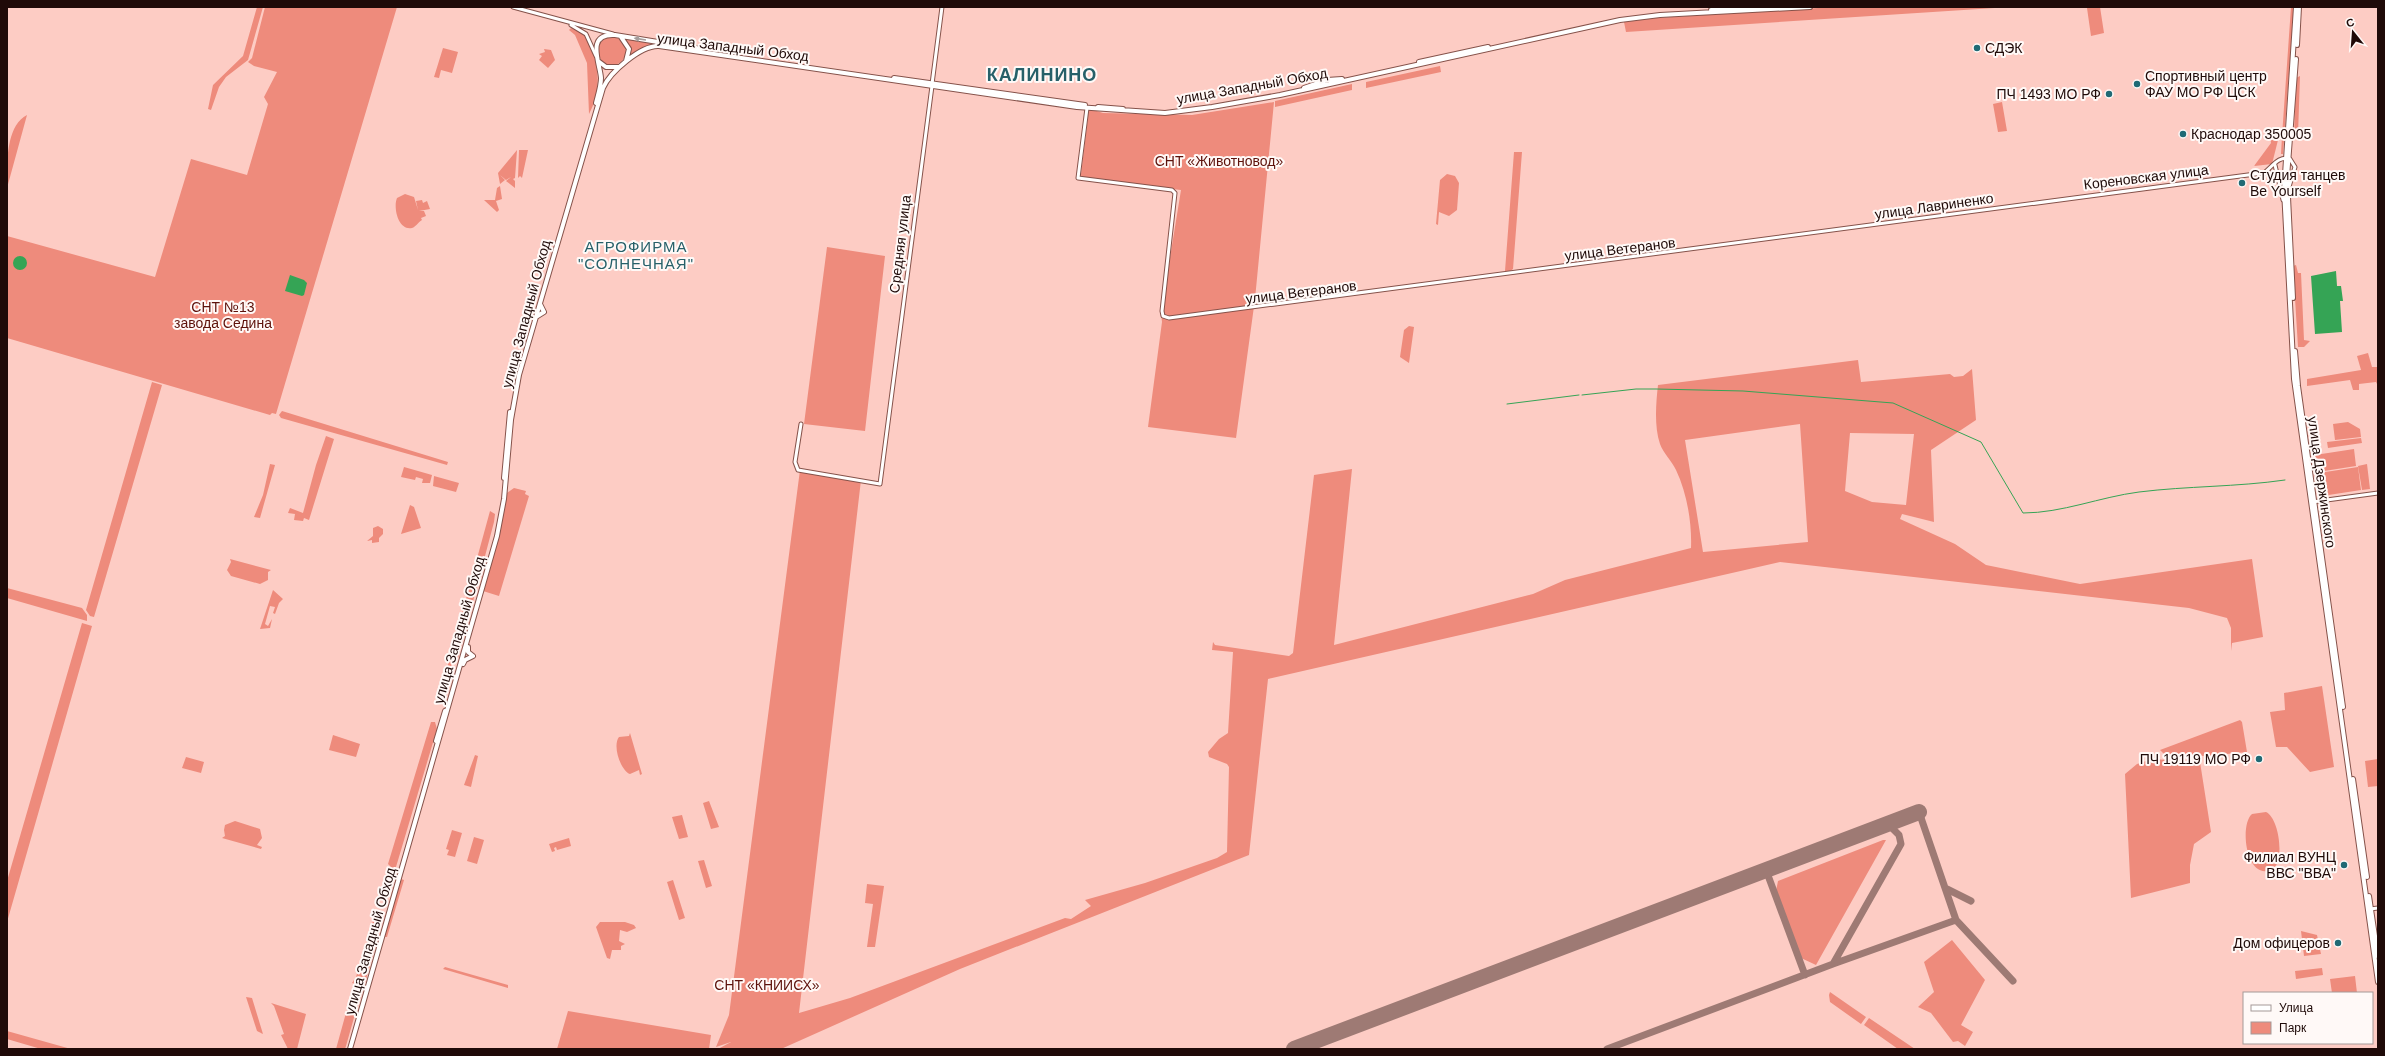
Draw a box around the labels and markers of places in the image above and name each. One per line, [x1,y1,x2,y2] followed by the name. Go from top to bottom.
[1985,40,2023,56] place label: СДЭК
[1972,43,1982,53] marker: СДЭК
[2145,68,2267,100] place label: Спортивный центр ФАУ МО РФ ЦСК
[2132,79,2142,89] marker: Спортивный центр ФАУ МО РФ ЦСК
[1996,86,2101,102] place label: ПЧ 1493 МО РФ
[2104,89,2114,99] marker: ПЧ 1493 МО РФ
[2191,126,2311,142] place label: Краснодар 350005
[2178,129,2188,139] marker: Краснодар 350005
[2250,167,2346,199] place label: Студия танцев Be Yourself
[2237,178,2247,188] marker: Студия танцев Be Yourself
[2140,751,2251,767] place label: ПЧ 19119 МО РФ
[2254,754,2264,764] marker: ПЧ 19119 МО РФ
[2243,849,2337,881] place label: Филиал ВУНЦ ВВС "ВВА"
[2339,860,2349,870] marker: Филиал ВУНЦ ВВС "ВВА"
[2233,935,2330,951] place label: Дом офицеров
[2333,938,2343,948] marker: Дом офицеров

